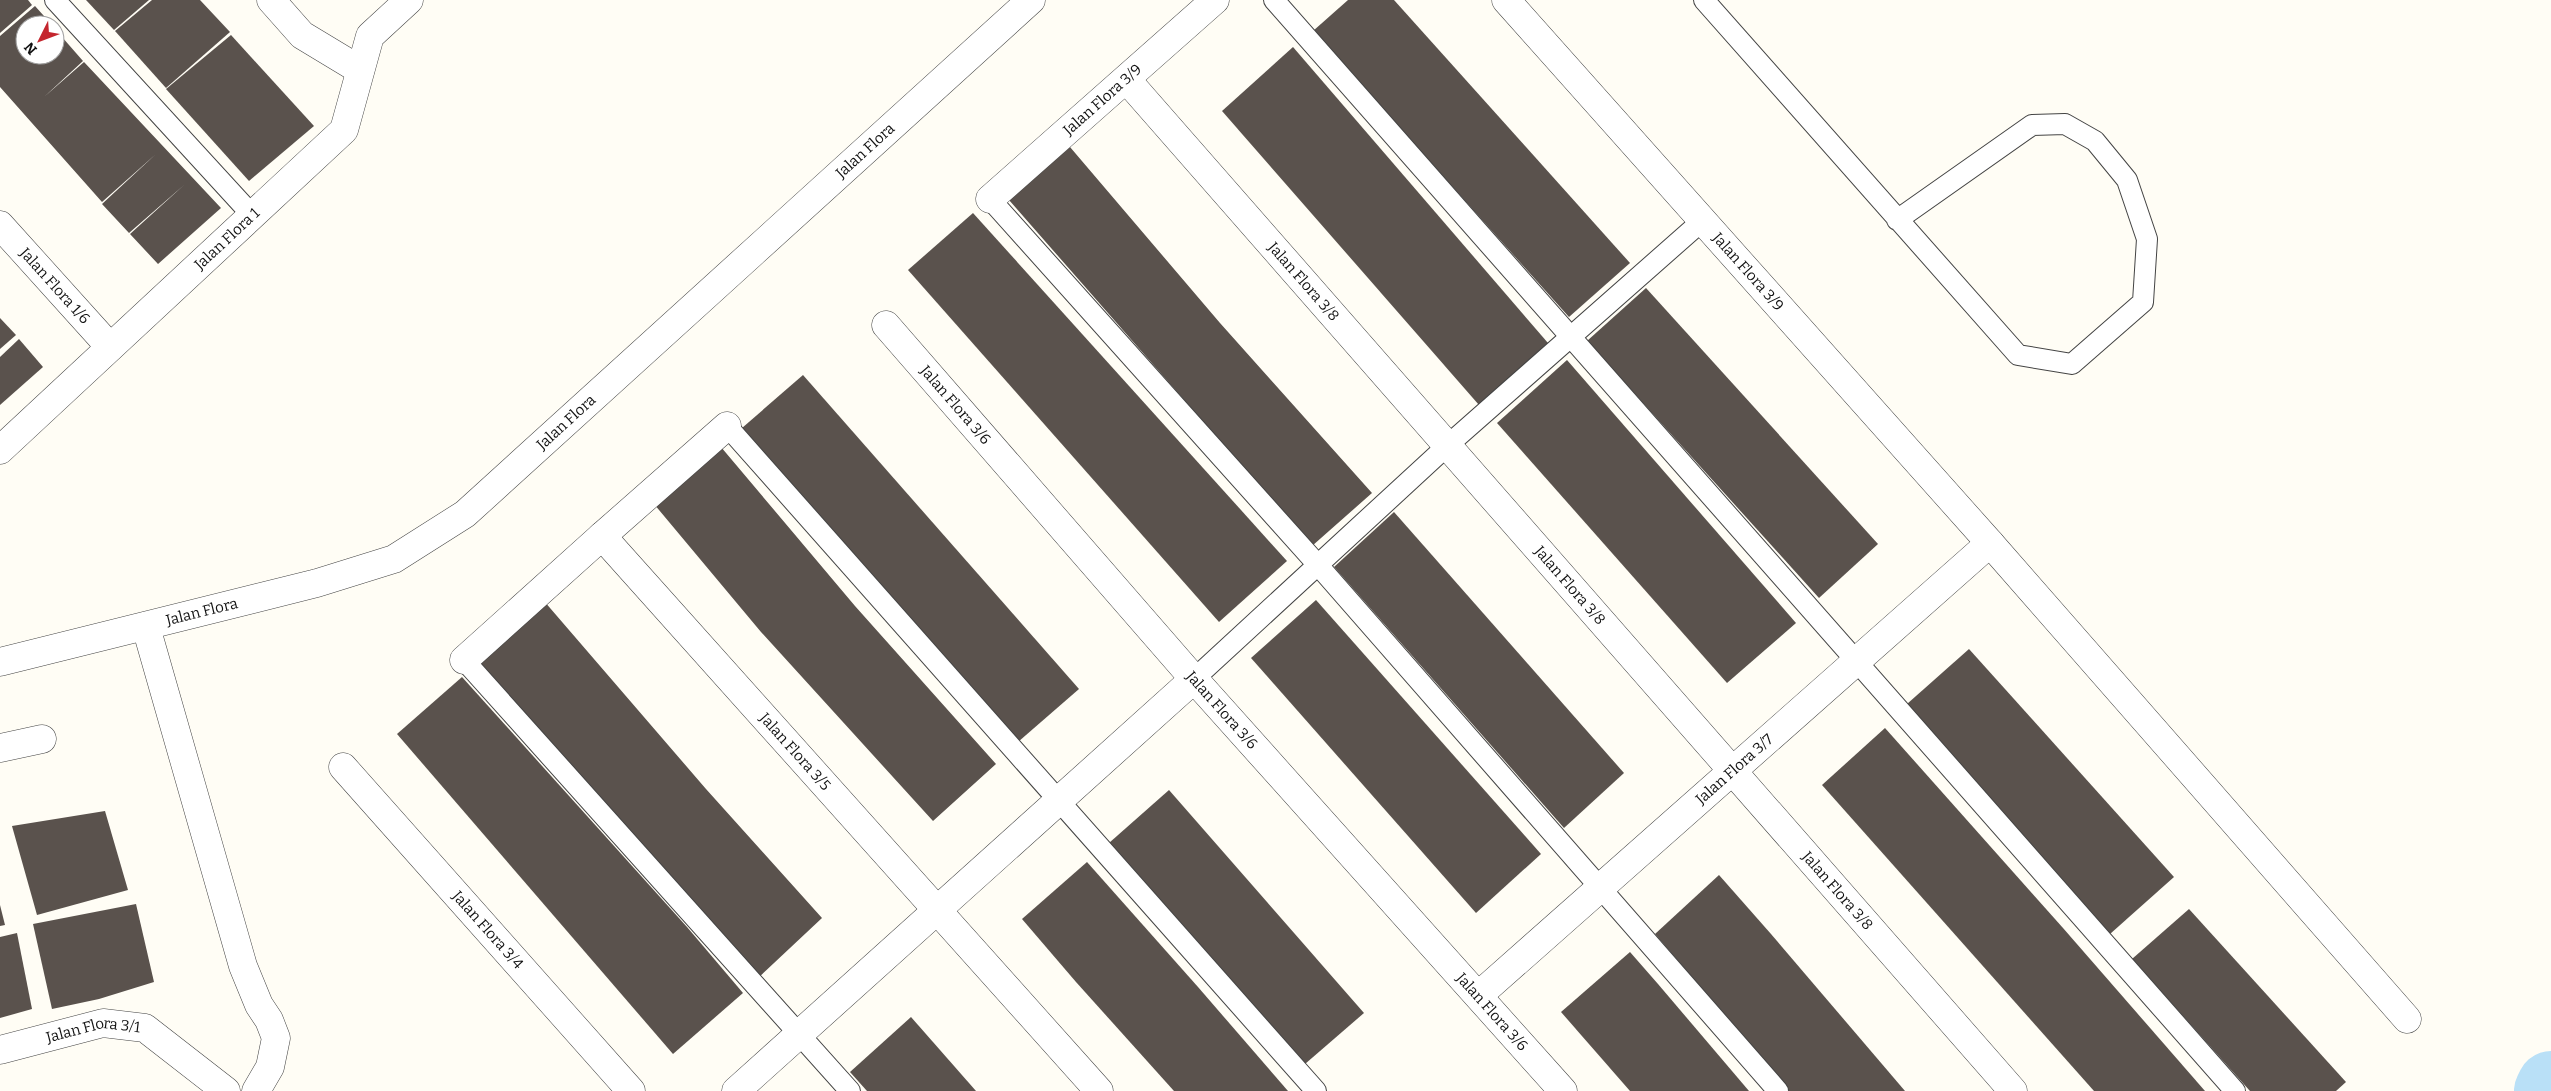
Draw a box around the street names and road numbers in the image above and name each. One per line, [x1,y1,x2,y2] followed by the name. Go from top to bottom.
[1059,60,1145,140] street label: Jalan Flora 3/9
[831,119,898,183] street label: Jalan Flora
[190,204,263,274] street label: Jalan Flora 1
[1708,228,1788,314] street label: Jalan Flora 3/9
[1264,238,1343,325] street label: Jalan Flora 3/8
[15,243,94,328] street label: Jalan Flora 1/6
[916,361,995,448] street label: Jalan Flora 3/6
[532,391,599,454] street label: Jalan Flora
[1530,542,1609,628] street label: Jalan Flora 3/8
[163,594,240,630] street label: Jalan Flora
[1182,667,1262,753] street label: Jalan Flora 3/6
[755,709,834,794] street label: Jalan Flora 3/5
[1691,730,1777,809] street label: Jalan Flora 3/7
[1798,847,1877,934] street label: Jalan Flora 3/8
[448,886,527,973] street label: Jalan Flora 3/4
[1452,968,1532,1055] street label: Jalan Flora 3/6
[43,1014,141,1047] street label: Jalan Flora 3/1

